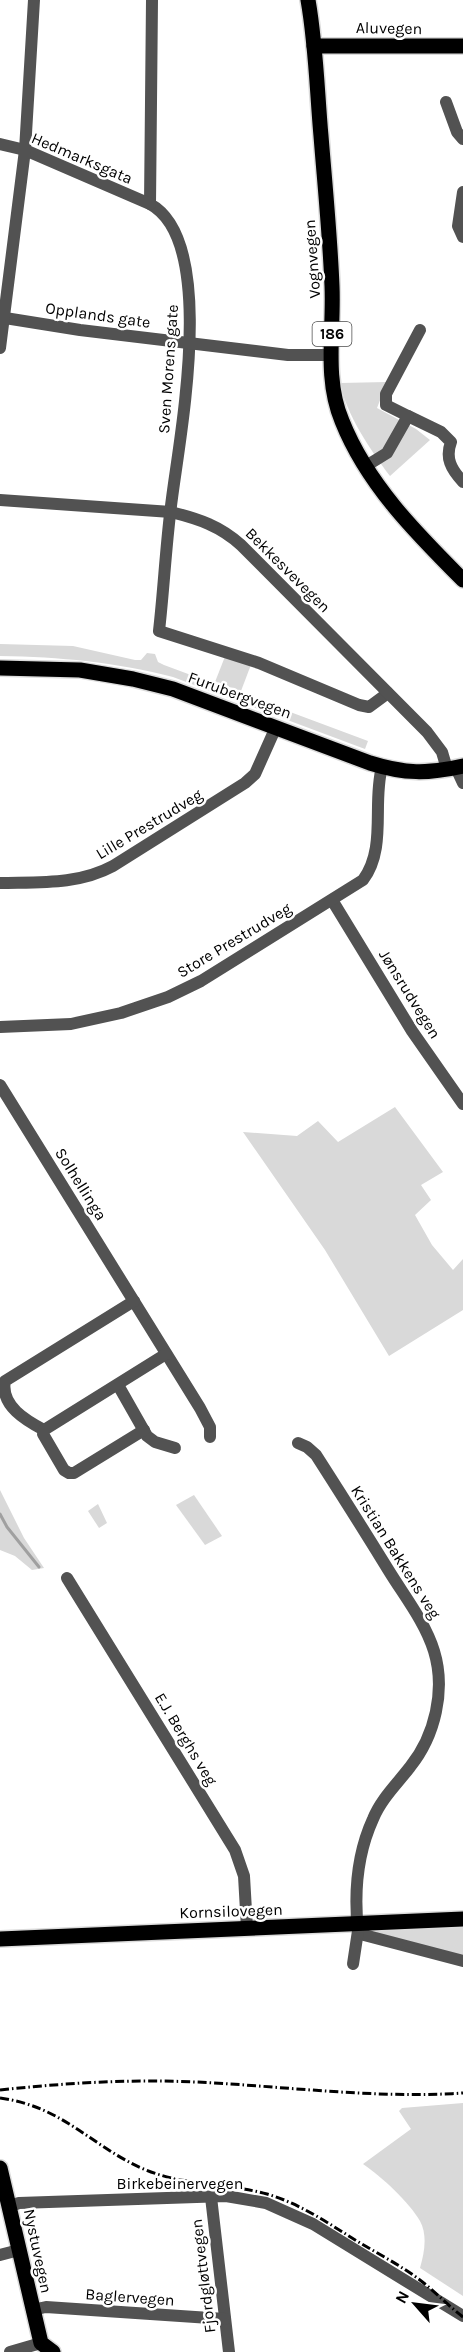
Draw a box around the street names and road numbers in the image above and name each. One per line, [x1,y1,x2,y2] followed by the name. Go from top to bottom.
[356,18,422,38] street label: Aluvegen
[29,128,135,188] street label: Hedmarksgata
[300,219,324,299] street label: Vognvegen
[44,298,152,332] street label: Opplands gate
[154,304,182,434] street label: Sven Morens gate
[312,322,352,346] road number: 186
[242,524,334,616] street label: Bekkesvevegen
[186,668,294,722] street label: Furubergvegen
[92,785,206,863] street label: Lille Prestrudveg
[173,898,295,982] street label: Store Prestrudveg
[375,946,445,1042] street label: Jønsrudvegen
[51,1144,111,1224] street label: Solhellinga
[347,1482,445,1622] street label: Kristian Bakkens veg
[151,1689,221,1789] street label: E.J. Berghs veg
[179,1900,283,1922] street label: Kornsilovegen
[116,2174,244,2193] street label: Birkebeinervegen
[20,2207,56,2295] street label: Nystuvegen
[187,2218,219,2334] street label: Fjordgløttvegen
[85,2284,175,2310] street label: Baglervegen

